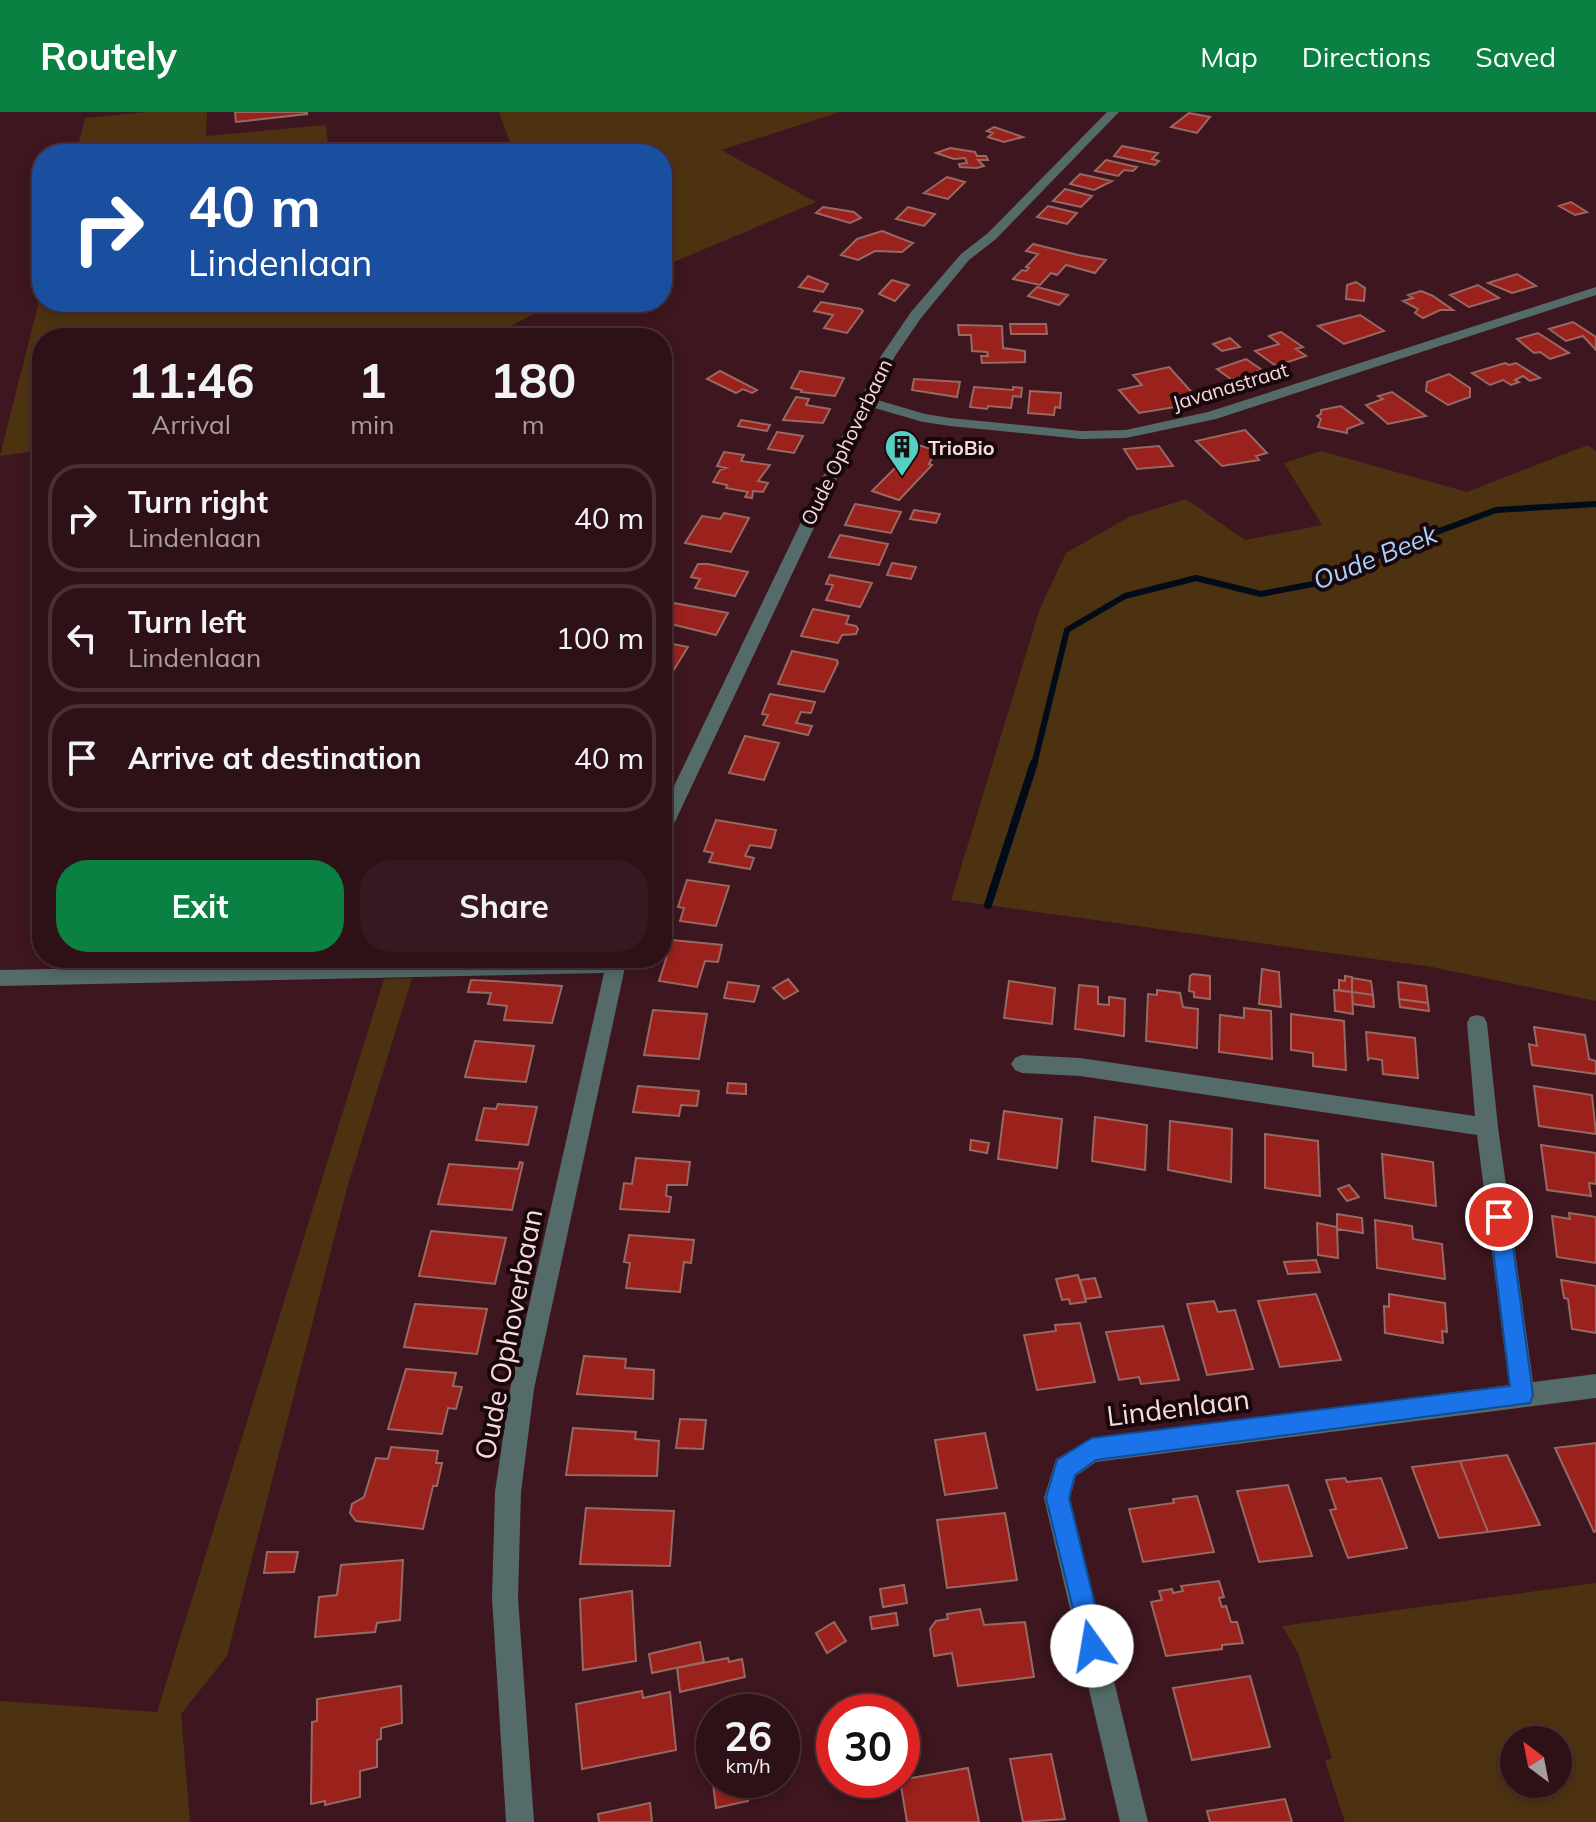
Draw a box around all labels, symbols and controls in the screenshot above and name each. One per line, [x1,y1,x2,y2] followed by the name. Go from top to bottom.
[40,32,177,80] text: Routely
[1200,39,1258,74] text: Map
[1302,39,1431,74] text: Directions
[1475,39,1556,74] text: Saved
[188,171,321,241] text: 40 m
[56,176,160,280] icon: right
[188,240,372,285] text: Lindenlaan
[128,350,255,410] text: 11:46
[358,350,387,410] text: 1
[490,350,576,410] text: 180
[795,355,897,529] street label: Oude Ophoverbaan
[1169,357,1291,415] street label: Javanastraat
[151,408,231,441] text: Arrival
[350,408,394,441] text: min
[522,408,545,441] text: m
[883,428,921,478] building icon: TrioBio
[928,435,995,460] place label: TrioBio
[128,483,268,521] text: Turn right
[60,496,104,540] icon: right
[574,499,644,537] text: 40 m
[1308,517,1442,597] water label: Oude Beek
[128,521,261,554] text: Lindenlaan
[128,603,246,641] text: Turn left
[60,616,104,660] icon: left
[556,619,644,657] text: 100 m
[128,641,261,674] text: Lindenlaan
[60,736,104,780] icon: arrive
[128,739,422,777] text: Arrive at destination
[574,739,644,777] text: 40 m
[56,860,344,952] button: Exit
[360,860,648,952] button: Share
[1465,1183,1533,1251] pin
[1477,1195,1521,1239] icon: arrive
[467,1206,549,1462] street label: Oude Ophoverbaan
[1105,1381,1251,1433] street label: Lindenlaan
[1050,1604,1134,1688] position arrow
[816,1694,920,1798] speed limit sign: 30
[724,1711,772,1761] text: 26
[1500,1726,1572,1798] north arrow
[1500,1726,1572,1798] map controls
[725,1753,771,1778] text: km/h

